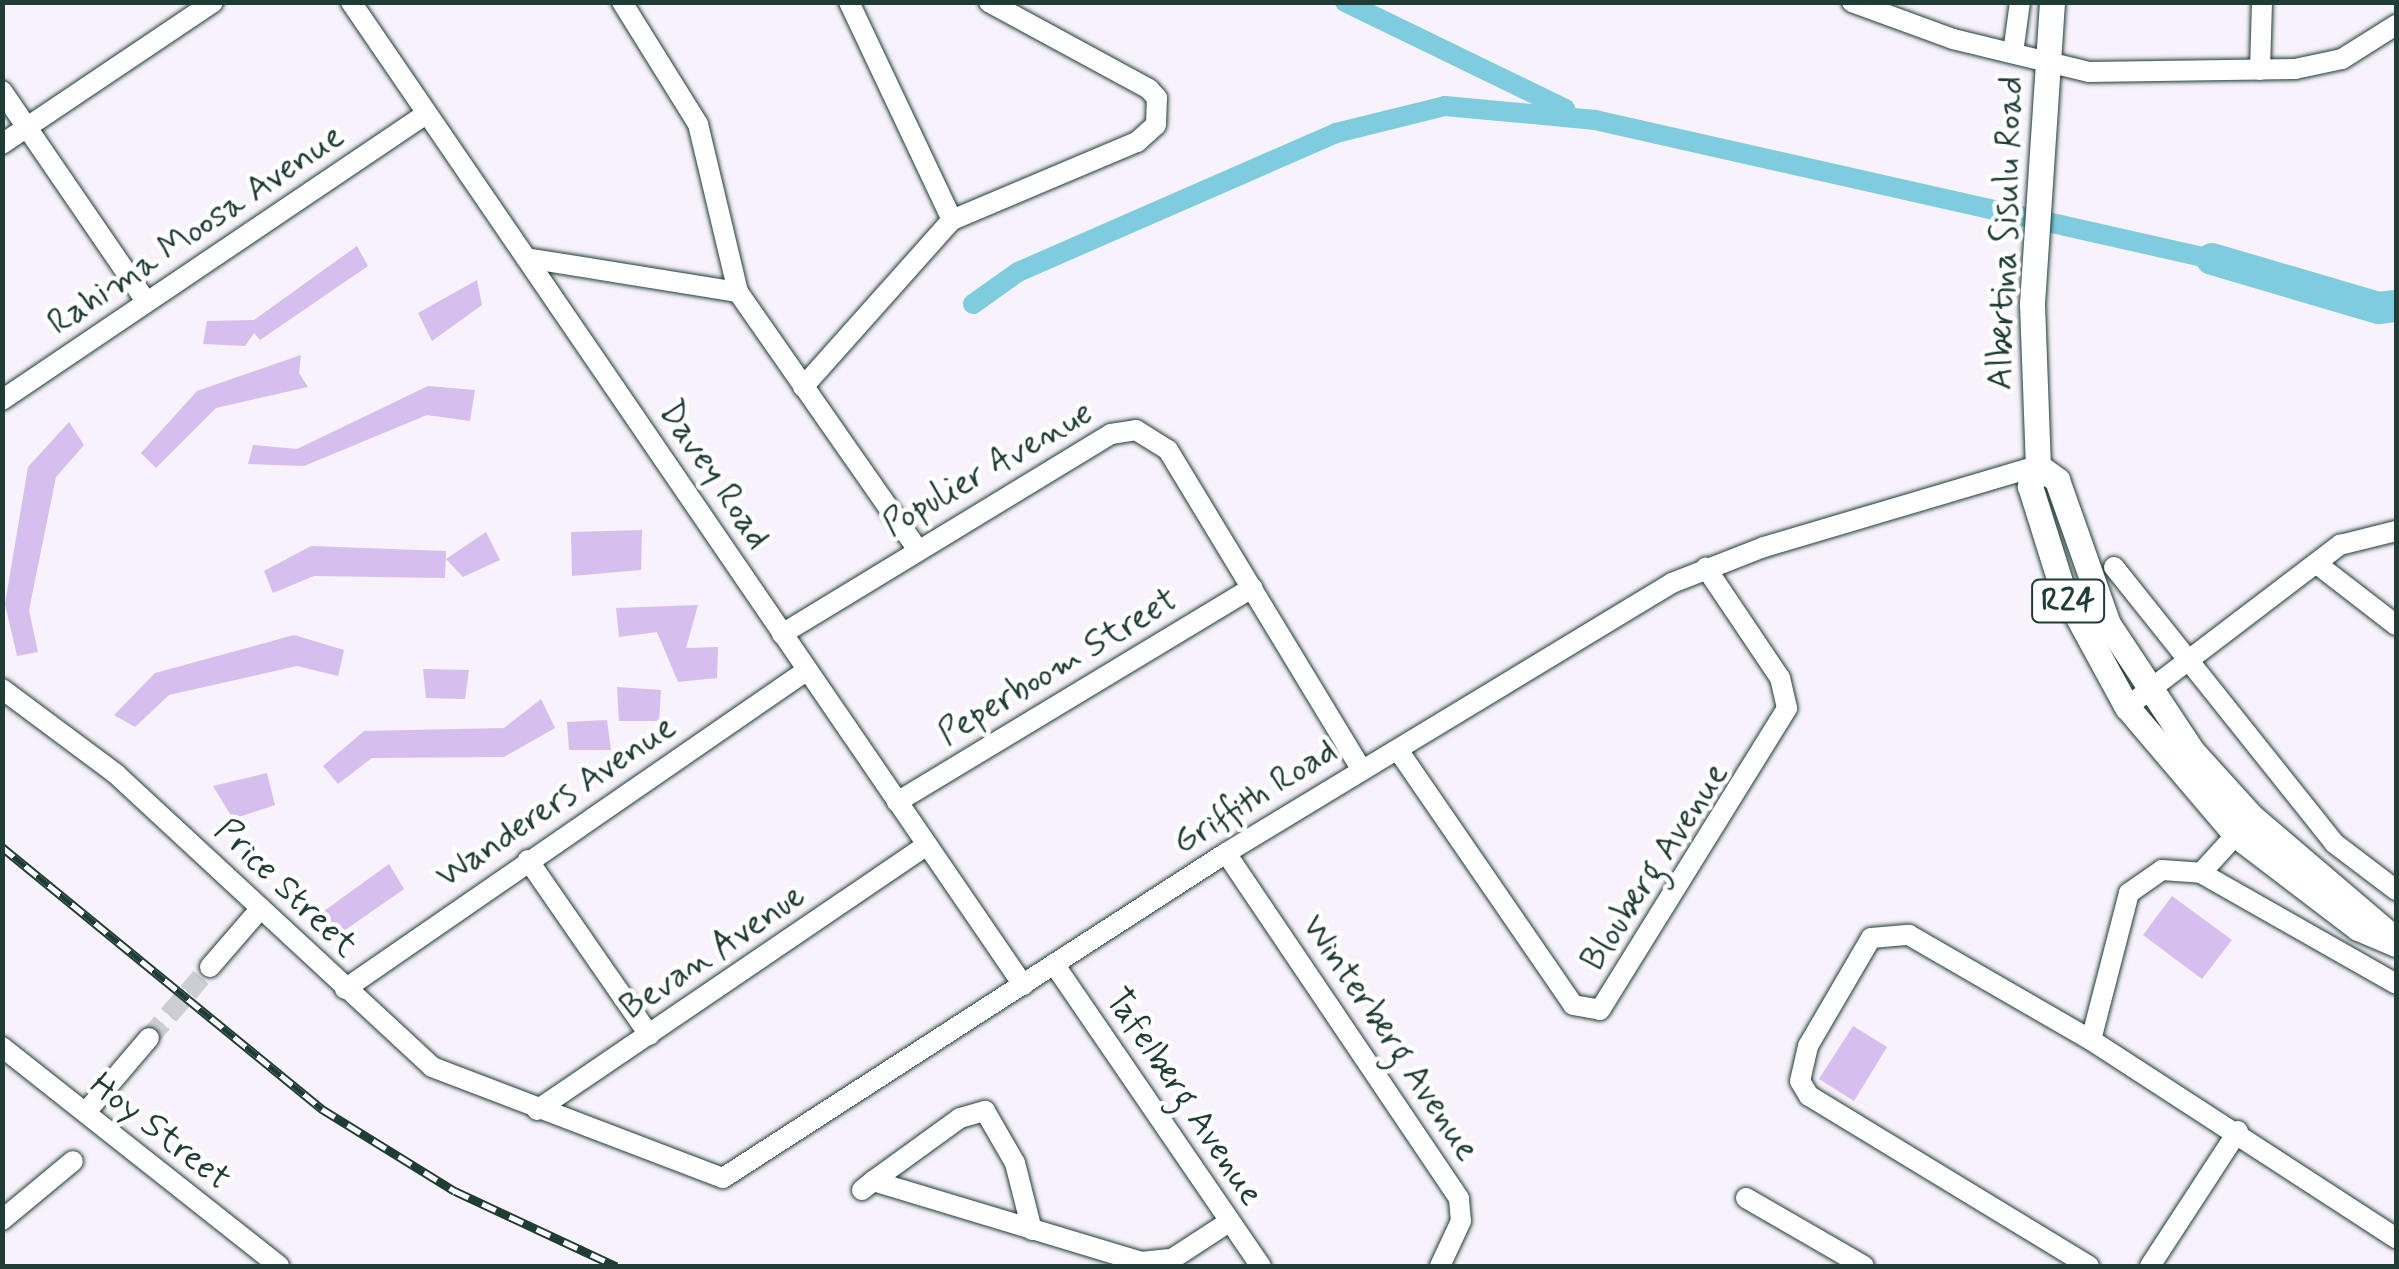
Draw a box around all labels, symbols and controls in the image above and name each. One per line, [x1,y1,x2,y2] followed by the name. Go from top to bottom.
[1980,78,2032,388] street label: Albertina Sisulu Road
[40,115,352,345] street label: Rahima Moosa Avenue
[649,393,779,557] street label: Davey Road
[878,393,1098,545] street label: Populier Avenue
[2030,574,2106,628] road number: R24
[931,579,1185,755] street label: Peperboom Street
[428,706,684,898] street label: Wanderers Avenue
[1165,730,1345,864] street label: Griffith Road
[1572,754,1738,980] street label: Blouberg Avenue
[206,809,366,967] street label: Price Street
[610,873,816,1031] street label: Bevan Avenue
[1291,906,1489,1170] street label: Winterberg Avenue
[1095,979,1273,1215] street label: Tafelberg Avenue
[82,1065,238,1199] street label: Hoy Street

